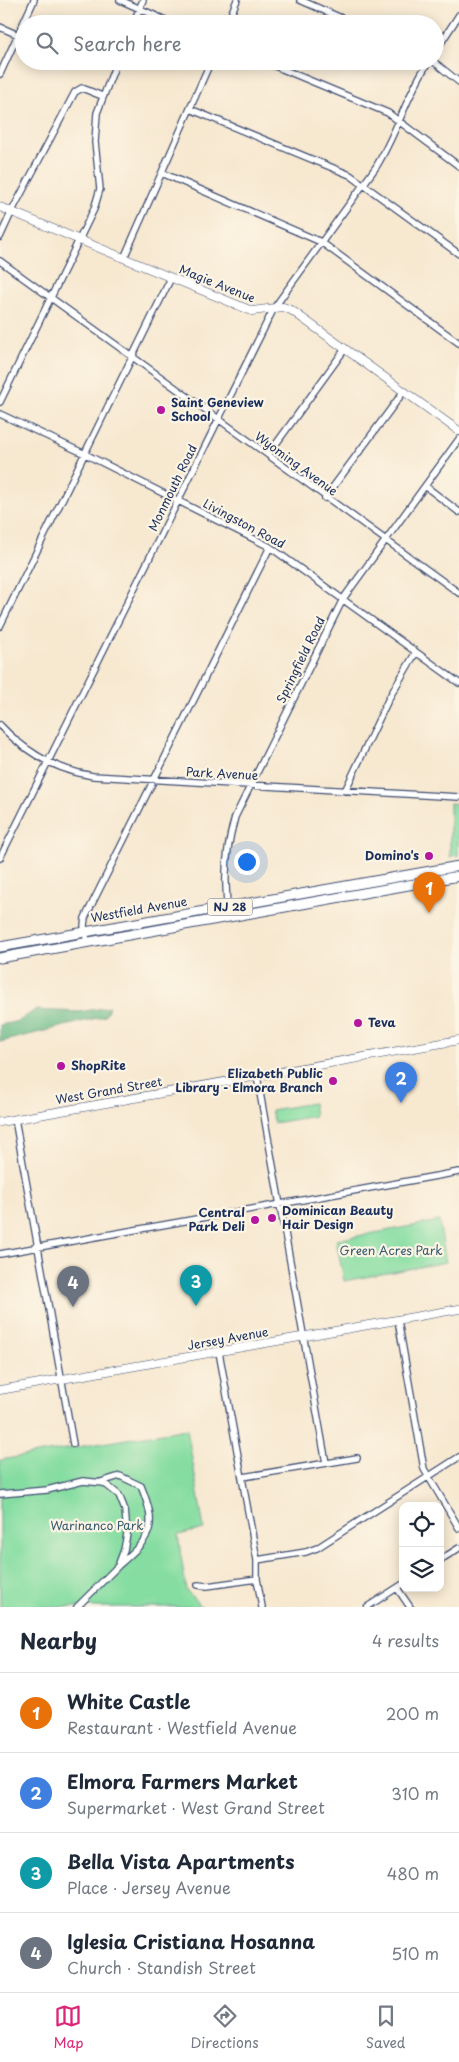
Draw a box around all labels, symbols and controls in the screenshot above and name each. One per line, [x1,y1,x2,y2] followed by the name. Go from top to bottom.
[15,15,444,70] search box
[33,29,61,57] icon: search
[73,29,182,57] text: Search here
[177,260,258,307] street label: Magie Avenue
[171,393,264,425] place label: Saint Geneview School
[155,404,167,416] marker: Saint Geneview School
[251,427,342,500] street label: Wyoming Avenue
[143,441,201,534] street label: Monmouth Road
[200,494,289,552] street label: Livingston Road
[271,613,329,706] street label: Springfield Road
[185,762,259,784] street label: Park Avenue
[365,846,419,864] place label: Domino's
[234,849,260,875] your location
[423,850,435,862] marker: Domino's
[413,872,445,913] pin: 1
[89,892,189,926] street label: Westfield Avenue
[208,899,252,916] road number: NJ 28
[368,1013,397,1031] place label: Teva
[352,1017,364,1029] marker: Teva
[71,1056,126,1074] place label: ShopRite
[55,1060,67,1072] marker: ShopRite
[385,1062,417,1103] pin: 2
[176,1064,323,1096] place label: Elizabeth Public Library - Elmora Branch
[54,1072,164,1108] street label: West Grand Street
[327,1075,339,1087] marker: Elizabeth Public Library - Elmora Branch
[282,1201,393,1233] place label: Dominican Beauty Hair Design
[189,1203,245,1235] place label: Central Park Deli
[266,1212,278,1224] marker: Dominican Beauty Hair Design
[249,1214,261,1226] marker: Central Park Deli
[340,1241,442,1259] park label: Green Acres Park
[180,1265,212,1306] pin: 3
[57,1266,89,1307] pin: 4
[186,1322,270,1354] street label: Jersey Avenue
[399,1502,444,1592] map controls
[399,1502,444,1547] button: locate
[51,1516,143,1534] park label: Warinanco Park
[399,1547,444,1592] button: layers
[20,1624,97,1656] text: Nearby
[372,1628,439,1652] text: 4 results
[67,1687,191,1715] text: White Castle
[32,1701,40,1725] text: 1
[386,1701,439,1725] text: 200 m
[67,1715,297,1739] text: Restaurant · Westfield Avenue
[67,1767,298,1795] text: Elmora Farmers Market
[30,1781,42,1805] text: 2
[391,1781,439,1805] text: 310 m
[67,1795,325,1819] text: Supermarket · West Grand Street
[67,1847,294,1875] text: Bella Vista Apartments
[31,1861,41,1885] text: 3
[387,1861,439,1885] text: 480 m
[67,1875,231,1899] text: Place · Jersey Avenue
[67,1927,315,1955] text: Iglesia Cristiana Hosanna
[31,1941,41,1965] text: 4
[391,1941,439,1965] text: 510 m
[67,1955,256,1979] text: Church · Standish Street
[54,2002,83,2053] tab: Map
[191,2002,259,2053] tab: Directions
[366,2002,405,2053] tab: Saved

